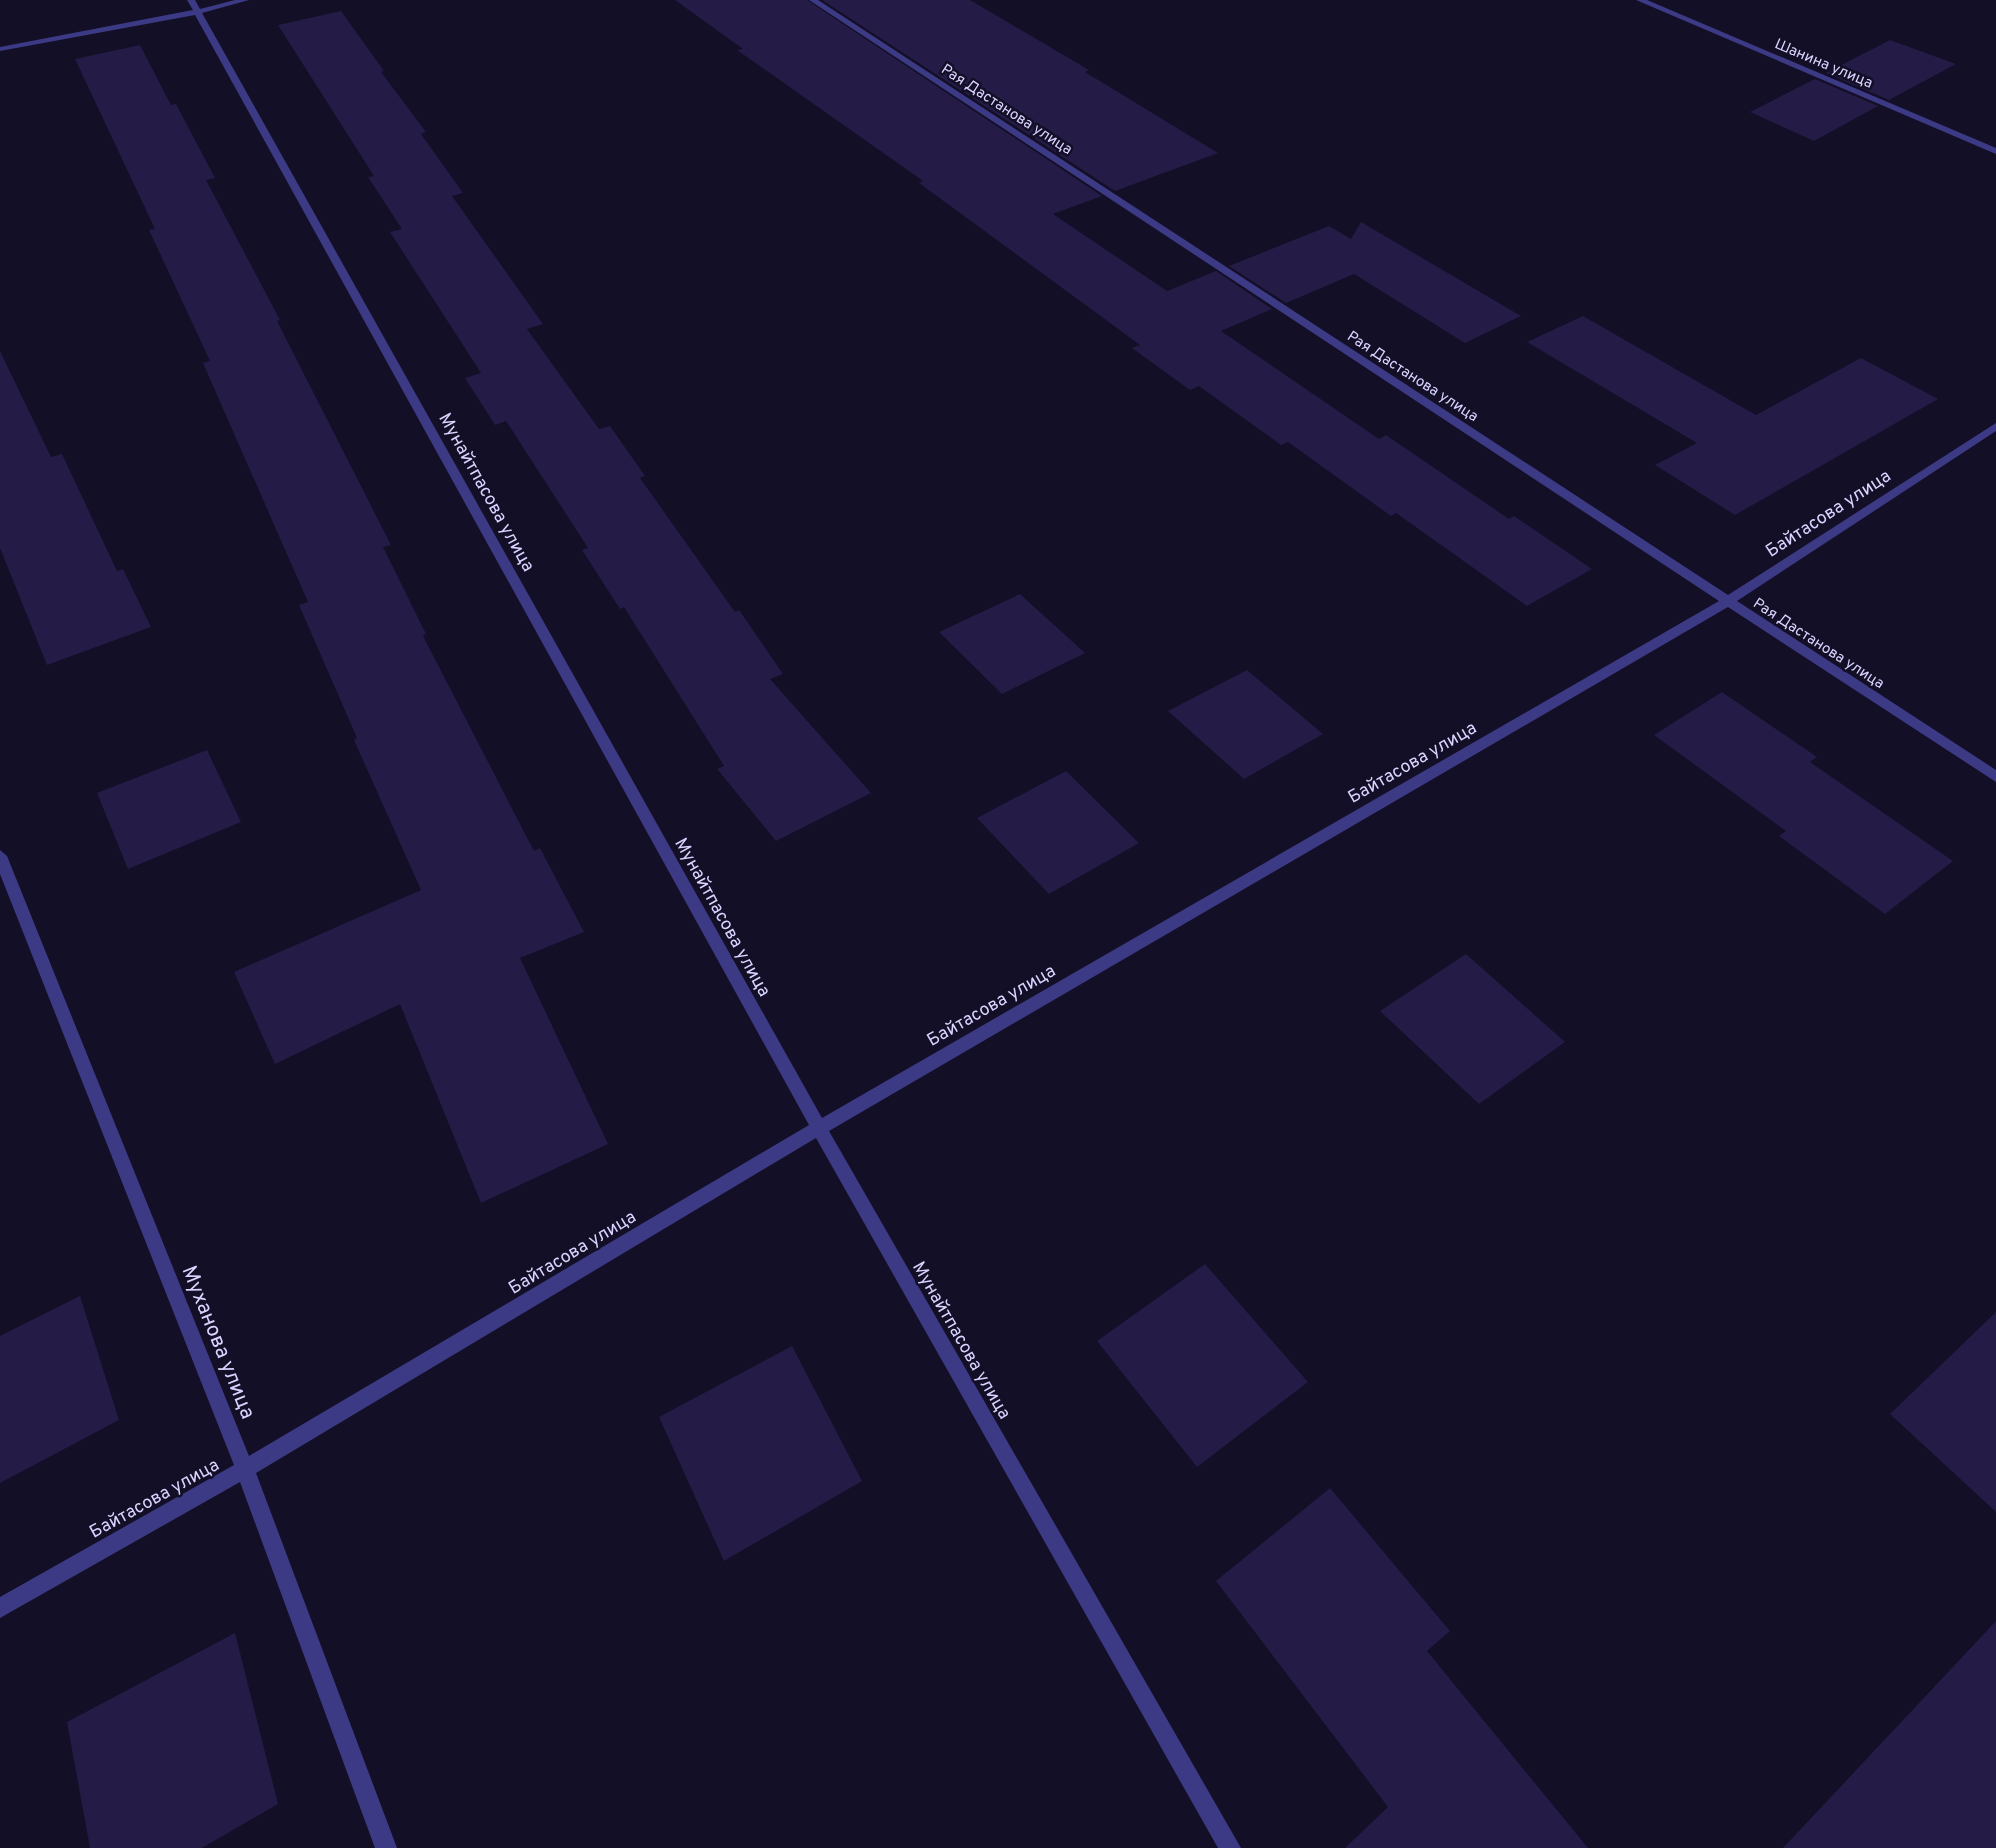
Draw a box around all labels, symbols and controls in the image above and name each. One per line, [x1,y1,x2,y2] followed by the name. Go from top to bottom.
[1772,35,1875,94] street label: Шанина улица
[937,61,1075,160] street label: Рая Дастанова улица
[1343,328,1481,427] street label: Рая Дастанова улица
[432,409,539,576] street label: Мунайтпасова улица
[1762,465,1896,563] street label: Байтасова улица
[1749,595,1887,694] street label: Рая Дастанова улица
[1344,717,1481,809] street label: Байтасова улица
[668,834,775,1001] street label: Мунайтпасова улица
[923,960,1060,1052] street label: Байтасова улица
[505,1206,641,1300] street label: Байтасова улица
[906,1258,1015,1424] street label: Мунайтпасова улица
[175,1262,261,1423] street label: Муханова улица
[86,1454,224,1544] street label: Байтасова улица

